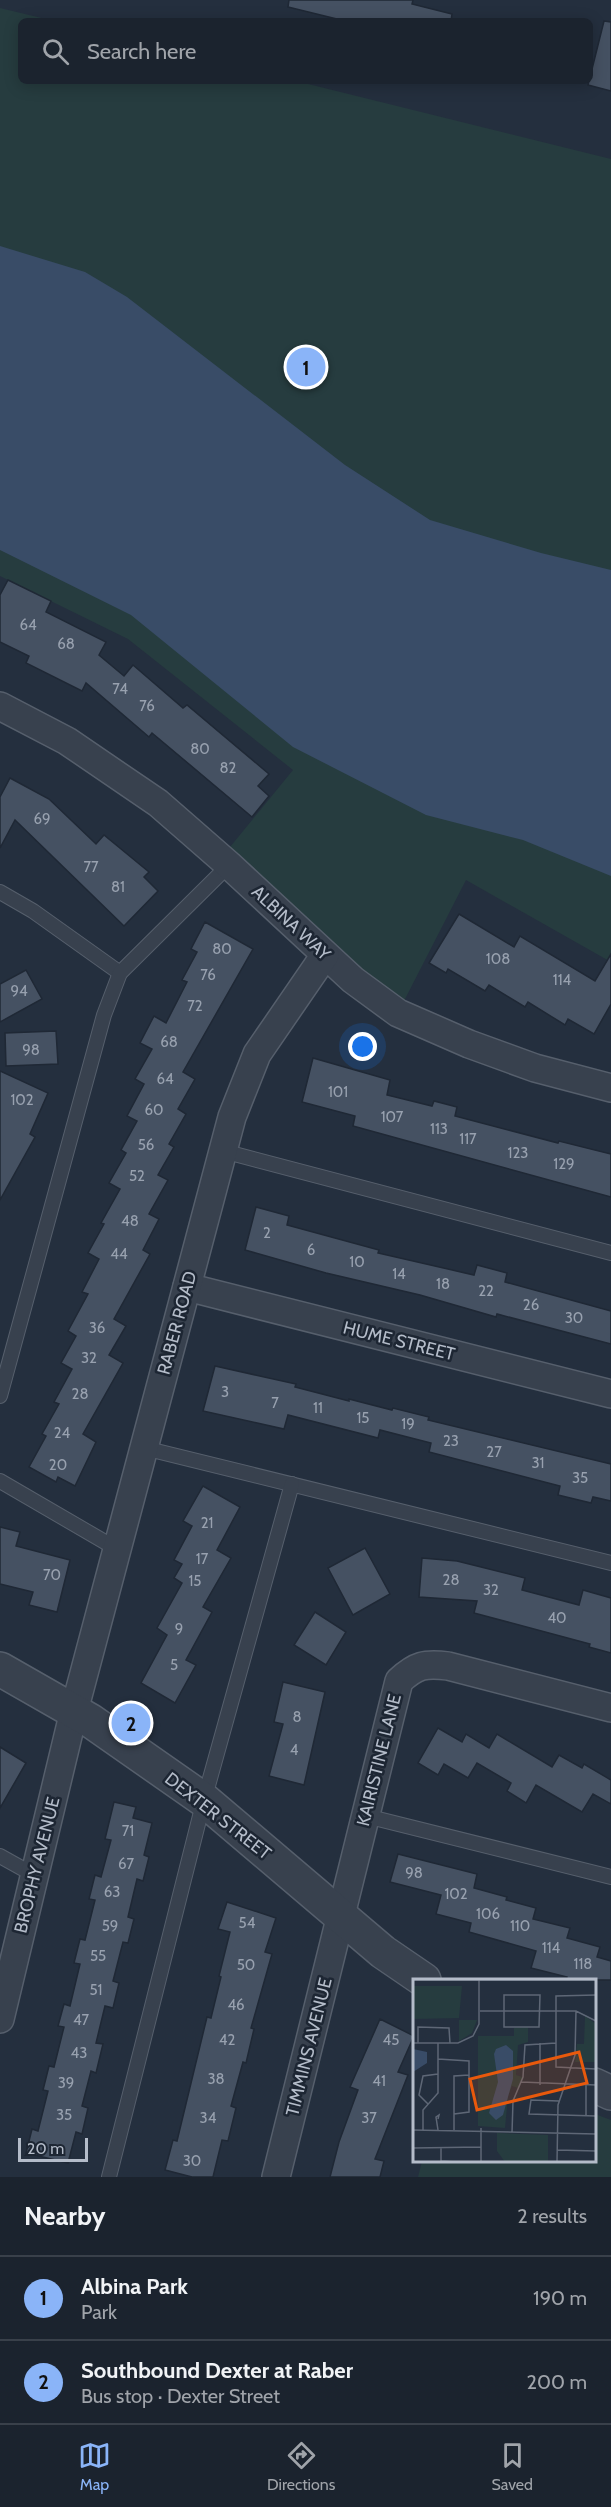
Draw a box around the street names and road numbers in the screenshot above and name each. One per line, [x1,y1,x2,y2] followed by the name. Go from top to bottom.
[247,881,336,966] street label: ALBINA WAY
[153,1269,201,1377] street label: RABER ROAD
[341,1316,458,1366] street label: HUME STREET
[352,1692,406,1828] street label: KAIRISTINE LANE
[161,1768,276,1865] street label: DEXTER STREET
[9,1795,65,1935] street label: BROPHY AVENUE
[281,1975,337,2119] street label: TIMMINS AVENUE

